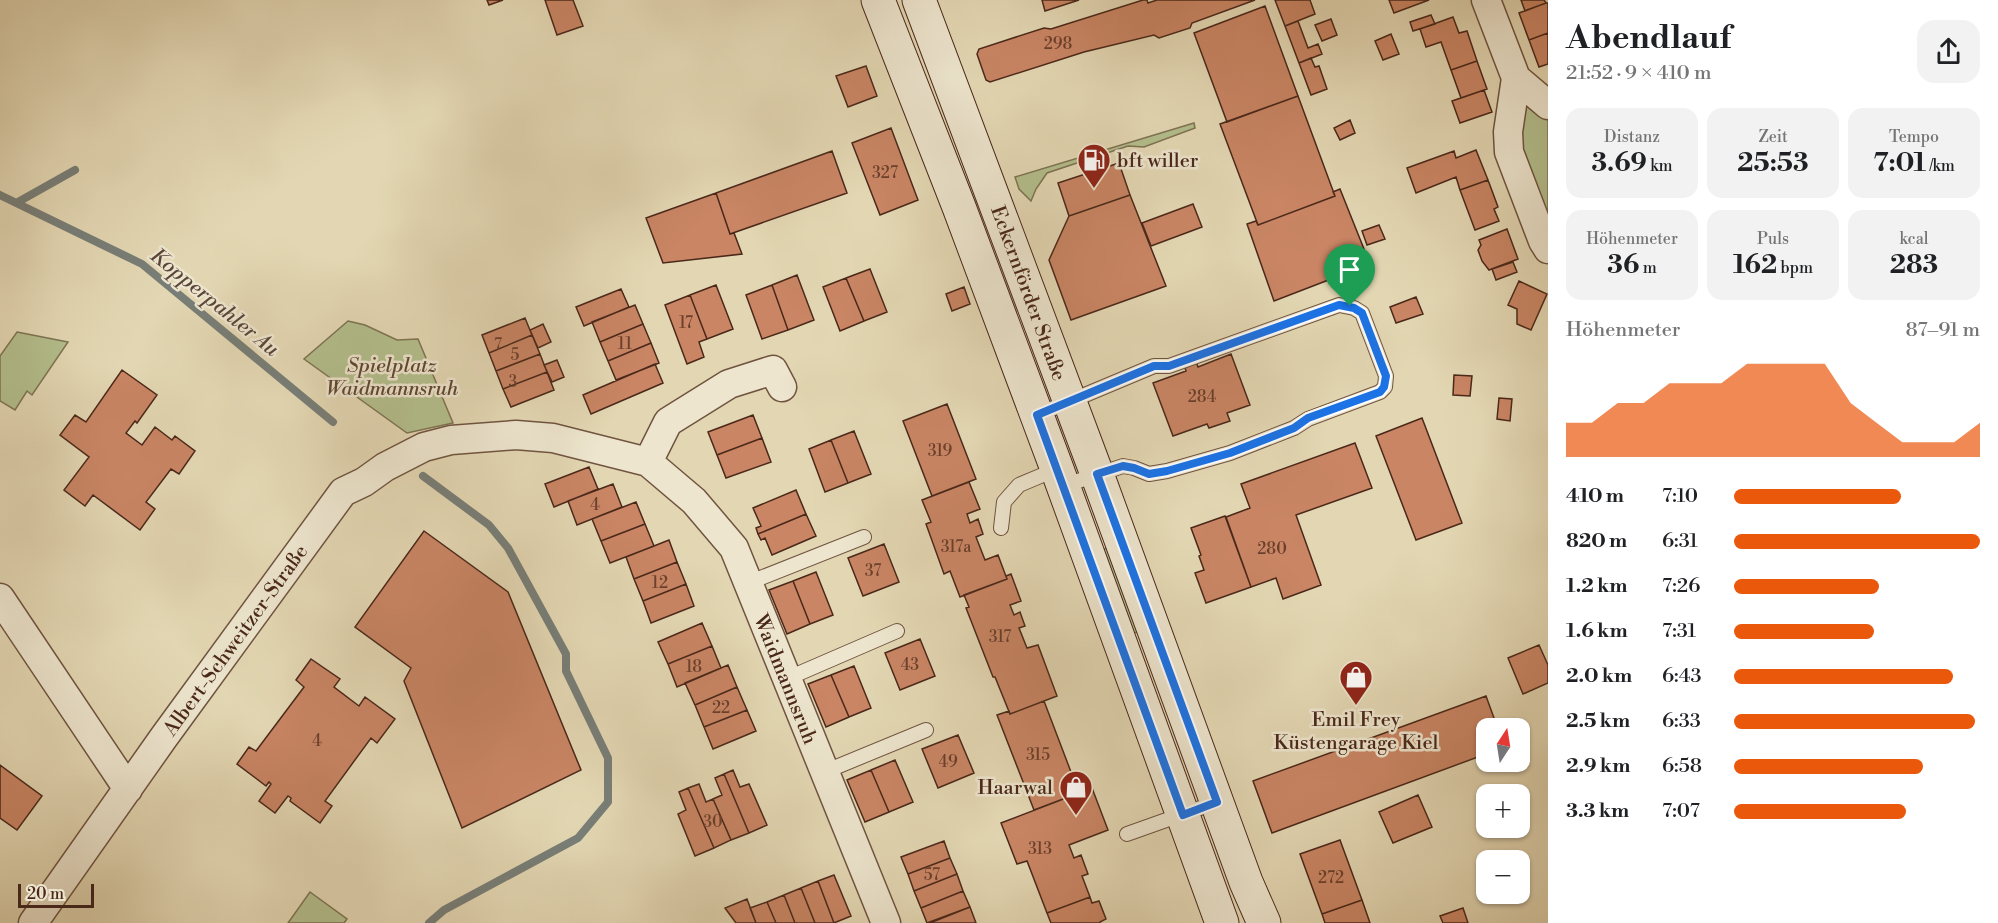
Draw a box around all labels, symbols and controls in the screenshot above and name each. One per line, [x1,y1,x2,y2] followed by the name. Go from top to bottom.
[1566,18,1731,59] text: Abendlauf
[1917,20,1980,83] button: share
[1044,34,1073,54] house number: 298
[1566,61,1711,86] text: 21:52 · 9 × 410 m
[1604,127,1660,147] text: Distanz
[1758,127,1788,147] text: Zeit
[1889,127,1939,147] text: Tempo
[1076,142,1112,189] fuel station icon: bft willer
[1591,147,1647,179] text: 3.69
[1737,147,1809,179] text: 25:53
[1873,147,1926,179] text: 7:01
[1117,149,1199,174] place label: bft willer
[1647,156,1673,176] text: km
[1926,156,1955,176] text: /km
[872,163,898,183] house number: 327
[984,203,1071,384] street label: Eckernförder Straße
[1586,229,1678,249] text: Höhenmeter
[1757,229,1789,249] text: Puls
[1899,229,1929,249] text: kcal
[145,243,284,363] water label: Kopperpahler Au
[1324,244,1375,306] pin
[1607,249,1639,281] text: 36
[1733,249,1777,281] text: 162
[1890,249,1938,281] text: 283
[1333,253,1366,286] icon: arrive
[1639,258,1657,278] text: m
[1777,258,1813,278] text: bpm
[679,313,693,333] house number: 17
[1566,318,1680,343] text: Höhenmeter
[1905,318,1980,343] text: 87–91 m
[618,334,632,354] house number: 11
[494,335,502,355] house number: 7
[511,345,520,365] house number: 5
[326,354,459,402] park label: Spielplatz Waidmannsruh
[509,372,518,392] house number: 3
[1188,387,1217,407] house number: 284
[928,441,953,461] house number: 319
[1566,484,1624,509] text: 410 m
[1662,484,1698,509] text: 7:10
[590,495,600,515] house number: 4
[1566,529,1627,554] text: 820 m
[1662,529,1698,554] text: 6:31
[941,537,972,557] house number: 317a
[1257,539,1287,559] house number: 280
[158,540,314,742] street label: Albert-Schweitzer-Straße
[865,561,881,581] house number: 37
[652,573,668,593] house number: 12
[1566,574,1628,599] text: 1.2 km
[1662,574,1700,599] text: 7:26
[747,610,822,748] street label: Waidmannsruh
[1566,619,1628,644] text: 1.6 km
[1662,619,1696,644] text: 7:31
[989,627,1011,647] house number: 317
[901,655,919,675] house number: 43
[686,657,702,677] house number: 18
[1338,659,1374,706] shop icon: Emil Frey Küstengarage Kiel
[1566,664,1632,689] text: 2.0 km
[1662,664,1702,689] text: 6:43
[712,698,730,718] house number: 22
[1274,708,1439,756] place label: Emil Frey Küstengarage Kiel
[1566,709,1630,734] text: 2.5 km
[1662,709,1701,734] text: 6:33
[1476,718,1530,772] north arrow
[1476,718,1530,904] map controls
[312,731,322,751] house number: 4
[1026,745,1050,765] house number: 315
[938,752,958,772] house number: 49
[1566,754,1630,779] text: 2.9 km
[1662,754,1702,779] text: 6:58
[1058,769,1094,816] shop icon: Haarwal
[977,776,1053,801] place label: Haarwal
[1476,784,1530,838] button: +
[1566,799,1629,824] text: 3.3 km
[1662,799,1700,824] text: 7:07
[703,812,723,832] house number: 30
[1028,839,1052,859] house number: 313
[1476,850,1530,904] button: −
[924,865,940,885] house number: 57
[1318,868,1344,888] house number: 272
[18,881,94,908] scale bar
[27,884,64,904] text: 20 m

